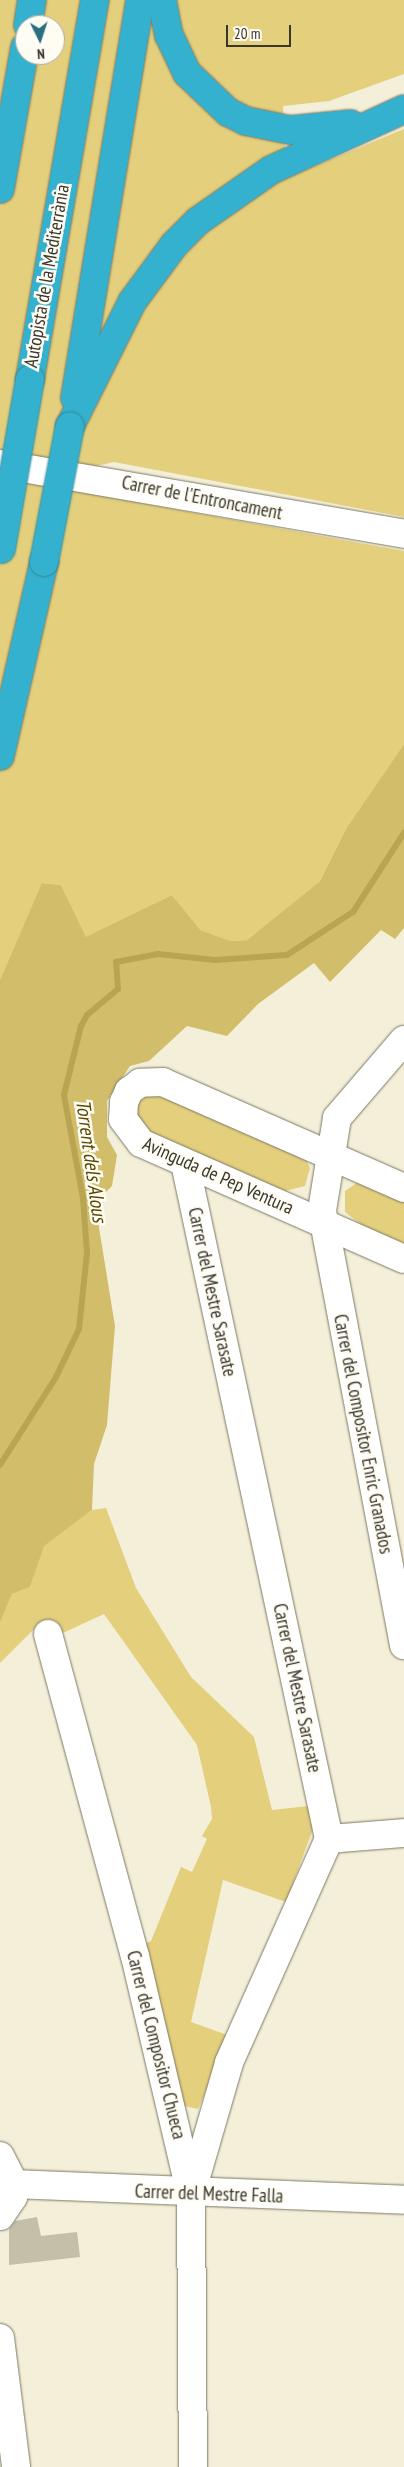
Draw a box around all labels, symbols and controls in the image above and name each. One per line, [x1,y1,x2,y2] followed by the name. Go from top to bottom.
[15,15,65,65] north arrow
[229,15,294,47] scale bar
[234,24,260,43] text: 20 m
[37,45,45,63] text: N
[20,183,74,369] street label: Autopista de la Mediterrània
[120,471,284,525] street label: Carrer de l'Entroncament
[70,1098,112,1224] water label: Torrent dels Alous
[139,1132,297,1220] street label: Avinguda de Pep Ventura
[183,1205,241,1379] street label: Carrer del Mestre Sarasate
[329,1312,397,1556] street label: Carrer del Compositor Enric Granados
[268,1601,326,1775] street label: Carrer del Mestre Sarasate
[122,1948,190,2142] street label: Carrer del Compositor Chueca
[134,2180,284,2208] street label: Carrer del Mestre Falla

